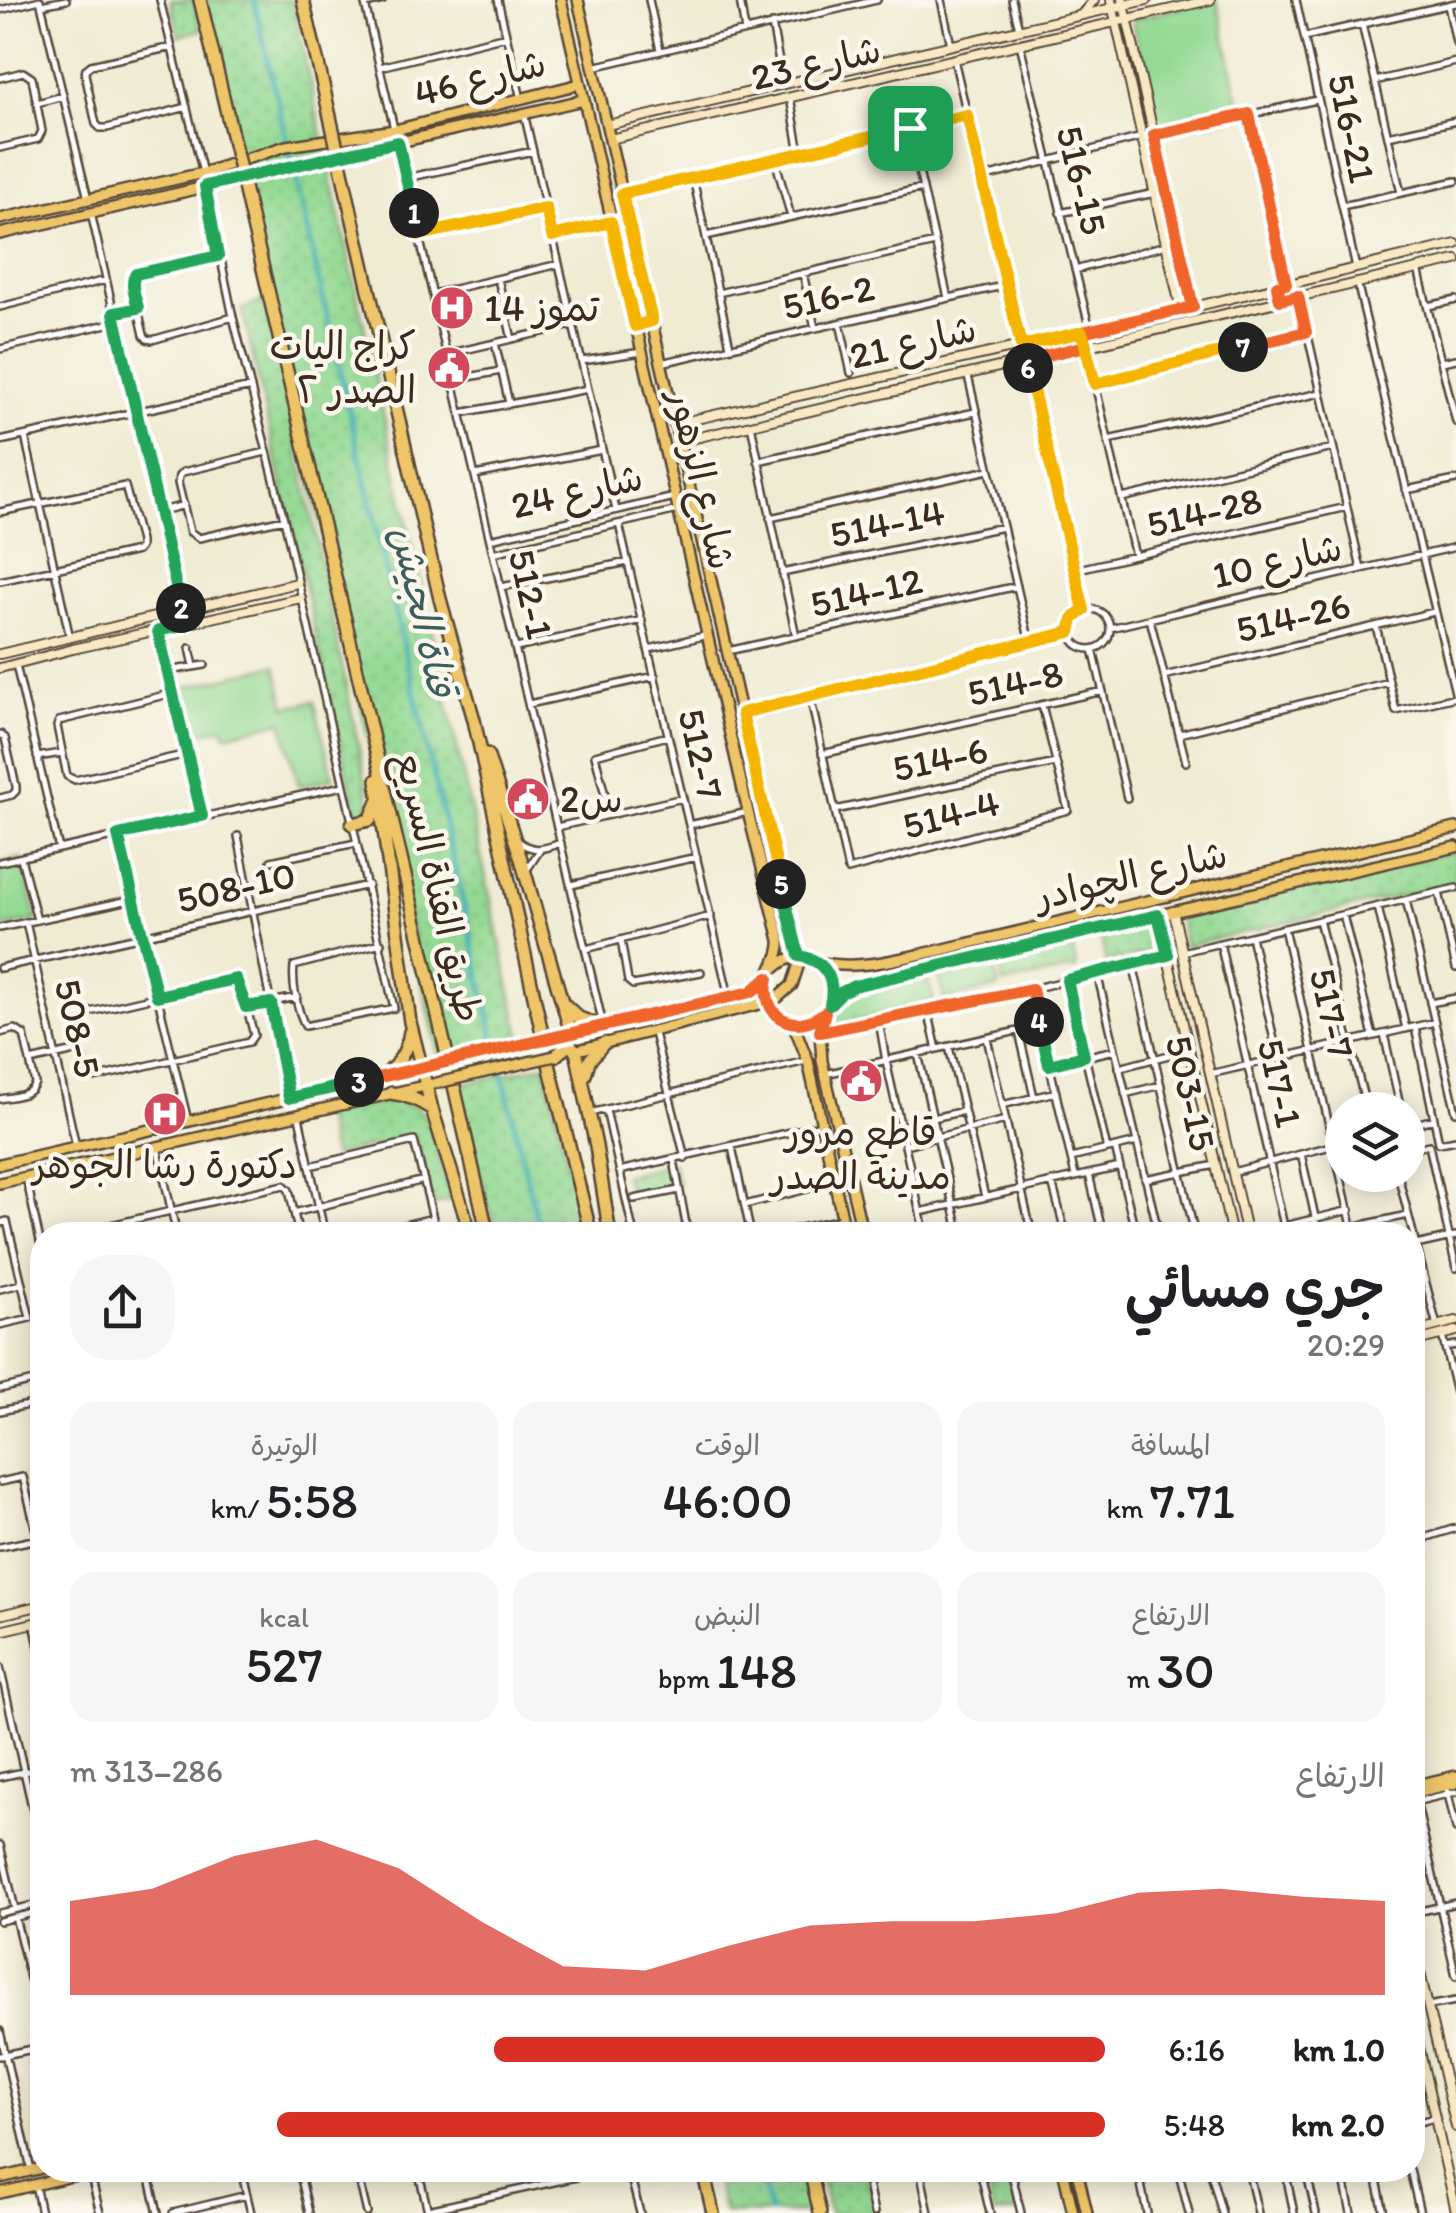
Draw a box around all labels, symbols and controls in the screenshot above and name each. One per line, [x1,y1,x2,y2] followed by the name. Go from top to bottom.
[747,26,886,104] street label: شارع 23
[410,40,551,120] street label: شارع 46
[1318,69,1386,187] street label: 516-21
[868,86,953,171] pin
[883,101,938,156] icon: arrive
[1046,121,1118,239] street label: 516-15
[389,188,439,238] pin: 1
[408,196,421,230] text: 1
[778,264,878,330] street label: 516-2
[429,285,475,331] hospital icon: 14 تموز
[484,285,600,331] place label: 14 تموز
[845,305,982,383] street label: شارع 21
[1218,322,1268,372] pin: 7
[270,323,416,413] place label: كراج اليات الصدر ٢
[1236,330,1250,364] text: 7
[1003,343,1053,393] pin: 6
[426,345,472,391] public building icon: كراج اليات الصدر ٢
[1021,351,1035,385] text: 6
[655,383,745,575] street label: شارع الزهور
[507,454,648,532] street label: شارع 24
[1142,476,1266,548] street label: 514-28
[825,488,949,558] street label: 514-14
[381,521,468,704] water label: قناة الجيش
[1208,524,1347,602] street label: شارع 10
[498,545,564,643] street label: 512-1
[806,557,926,627] street label: 514-12
[1231,582,1355,652] street label: 514-26
[156,583,206,633] pin: 2
[174,591,188,625] text: 2
[963,650,1067,716] street label: 514-8
[668,704,734,804] street label: 512-7
[888,727,992,791] street label: 514-6
[382,747,492,1027] street label: طريق القناة السريع
[505,776,551,822] public building icon: س2
[560,776,623,822] place label: س2
[897,779,1005,849] street label: 514-4
[1027,831,1233,924] street label: شارع الچوادر
[172,851,300,923] street label: 508-10
[756,859,806,909] pin: 5
[774,867,788,901] text: 5
[1299,964,1365,1062] street label: 517-7
[44,974,112,1082] street label: 508-5
[1014,997,1064,1047] pin: 4
[1031,1005,1047,1039] text: 4
[1155,1031,1227,1155] street label: 503-15
[1248,1034,1312,1132] street label: 517-1
[334,1057,384,1107] pin: 3
[838,1058,884,1104] public building icon: قاطع مرور مدينة الصدر
[351,1065,367,1099] text: 3
[142,1091,188,1137] hospital icon: دكتورة رشا الجوهر
[1325,1092,1425,1192] map controls
[1325,1092,1425,1192] button: layers
[768,1109,951,1199] place label: قاطع مرور مدينة الصدر
[30,1142,297,1189] place label: دكتورة رشا الجوهر
[70,1255,175,1360] button: share
[1125,1255,1385,1321] text: جري مسائي
[1307,1326,1385,1364] text: 20:29
[250,1428,318,1462] text: الوتيرة
[695,1428,760,1462] text: الوقت
[1131,1428,1211,1462] text: المسافة
[266,1470,358,1531] text: 5:58
[662,1470,793,1531] text: 46:00
[1150,1470,1235,1531] text: 7.71
[211,1491,266,1525] text: /km
[1107,1491,1150,1525] text: km
[694,1598,761,1632] text: النبض
[1132,1598,1210,1632] text: الارتفاع
[259,1600,309,1634] text: kcal
[245,1634,323,1695] text: 527
[716,1640,797,1701] text: 148
[1157,1640,1215,1701] text: 30
[658,1661,716,1695] text: bpm
[1127,1661,1157,1695] text: m
[70,1752,223,1790] text: 286–313 m
[1295,1757,1385,1795] text: الارتفاع
[1168,2031,1225,2069] text: 6:16
[1293,2031,1385,2069] text: 1.0 km
[1164,2106,1225,2144] text: 5:48
[1291,2106,1385,2144] text: 2.0 km

